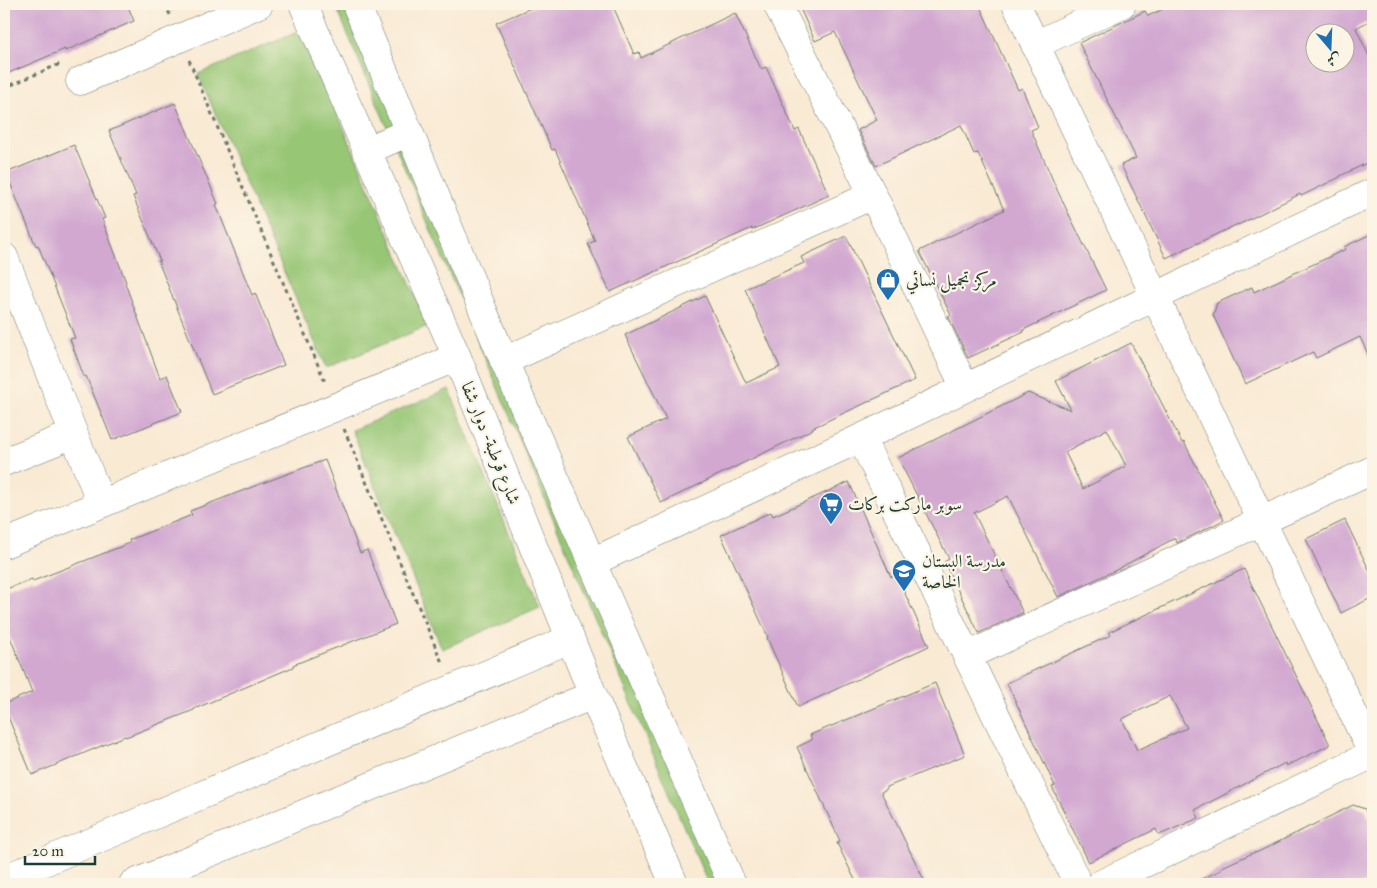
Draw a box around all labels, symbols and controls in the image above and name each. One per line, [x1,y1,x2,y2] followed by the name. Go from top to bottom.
[1304,22,1354,72] north arrow
[1325,50,1343,70] text: ش
[875,267,901,301] shop icon: مركز تجميل نسائي
[906,269,997,295] place label: مركز تجميل نسائي
[453,378,526,509] street label: شارع قرطبة- دوار شفا
[818,491,844,525] supermarket icon: سوبر ماركت بركات
[848,493,962,515] place label: سوبر ماركت بركات
[922,550,1006,593] place label: مدرسة البستان الخاصة
[891,558,917,592] school or university icon: مدرسة البستان الخاصة
[25,833,95,865] scale bar
[32,842,64,860] text: 20 m

